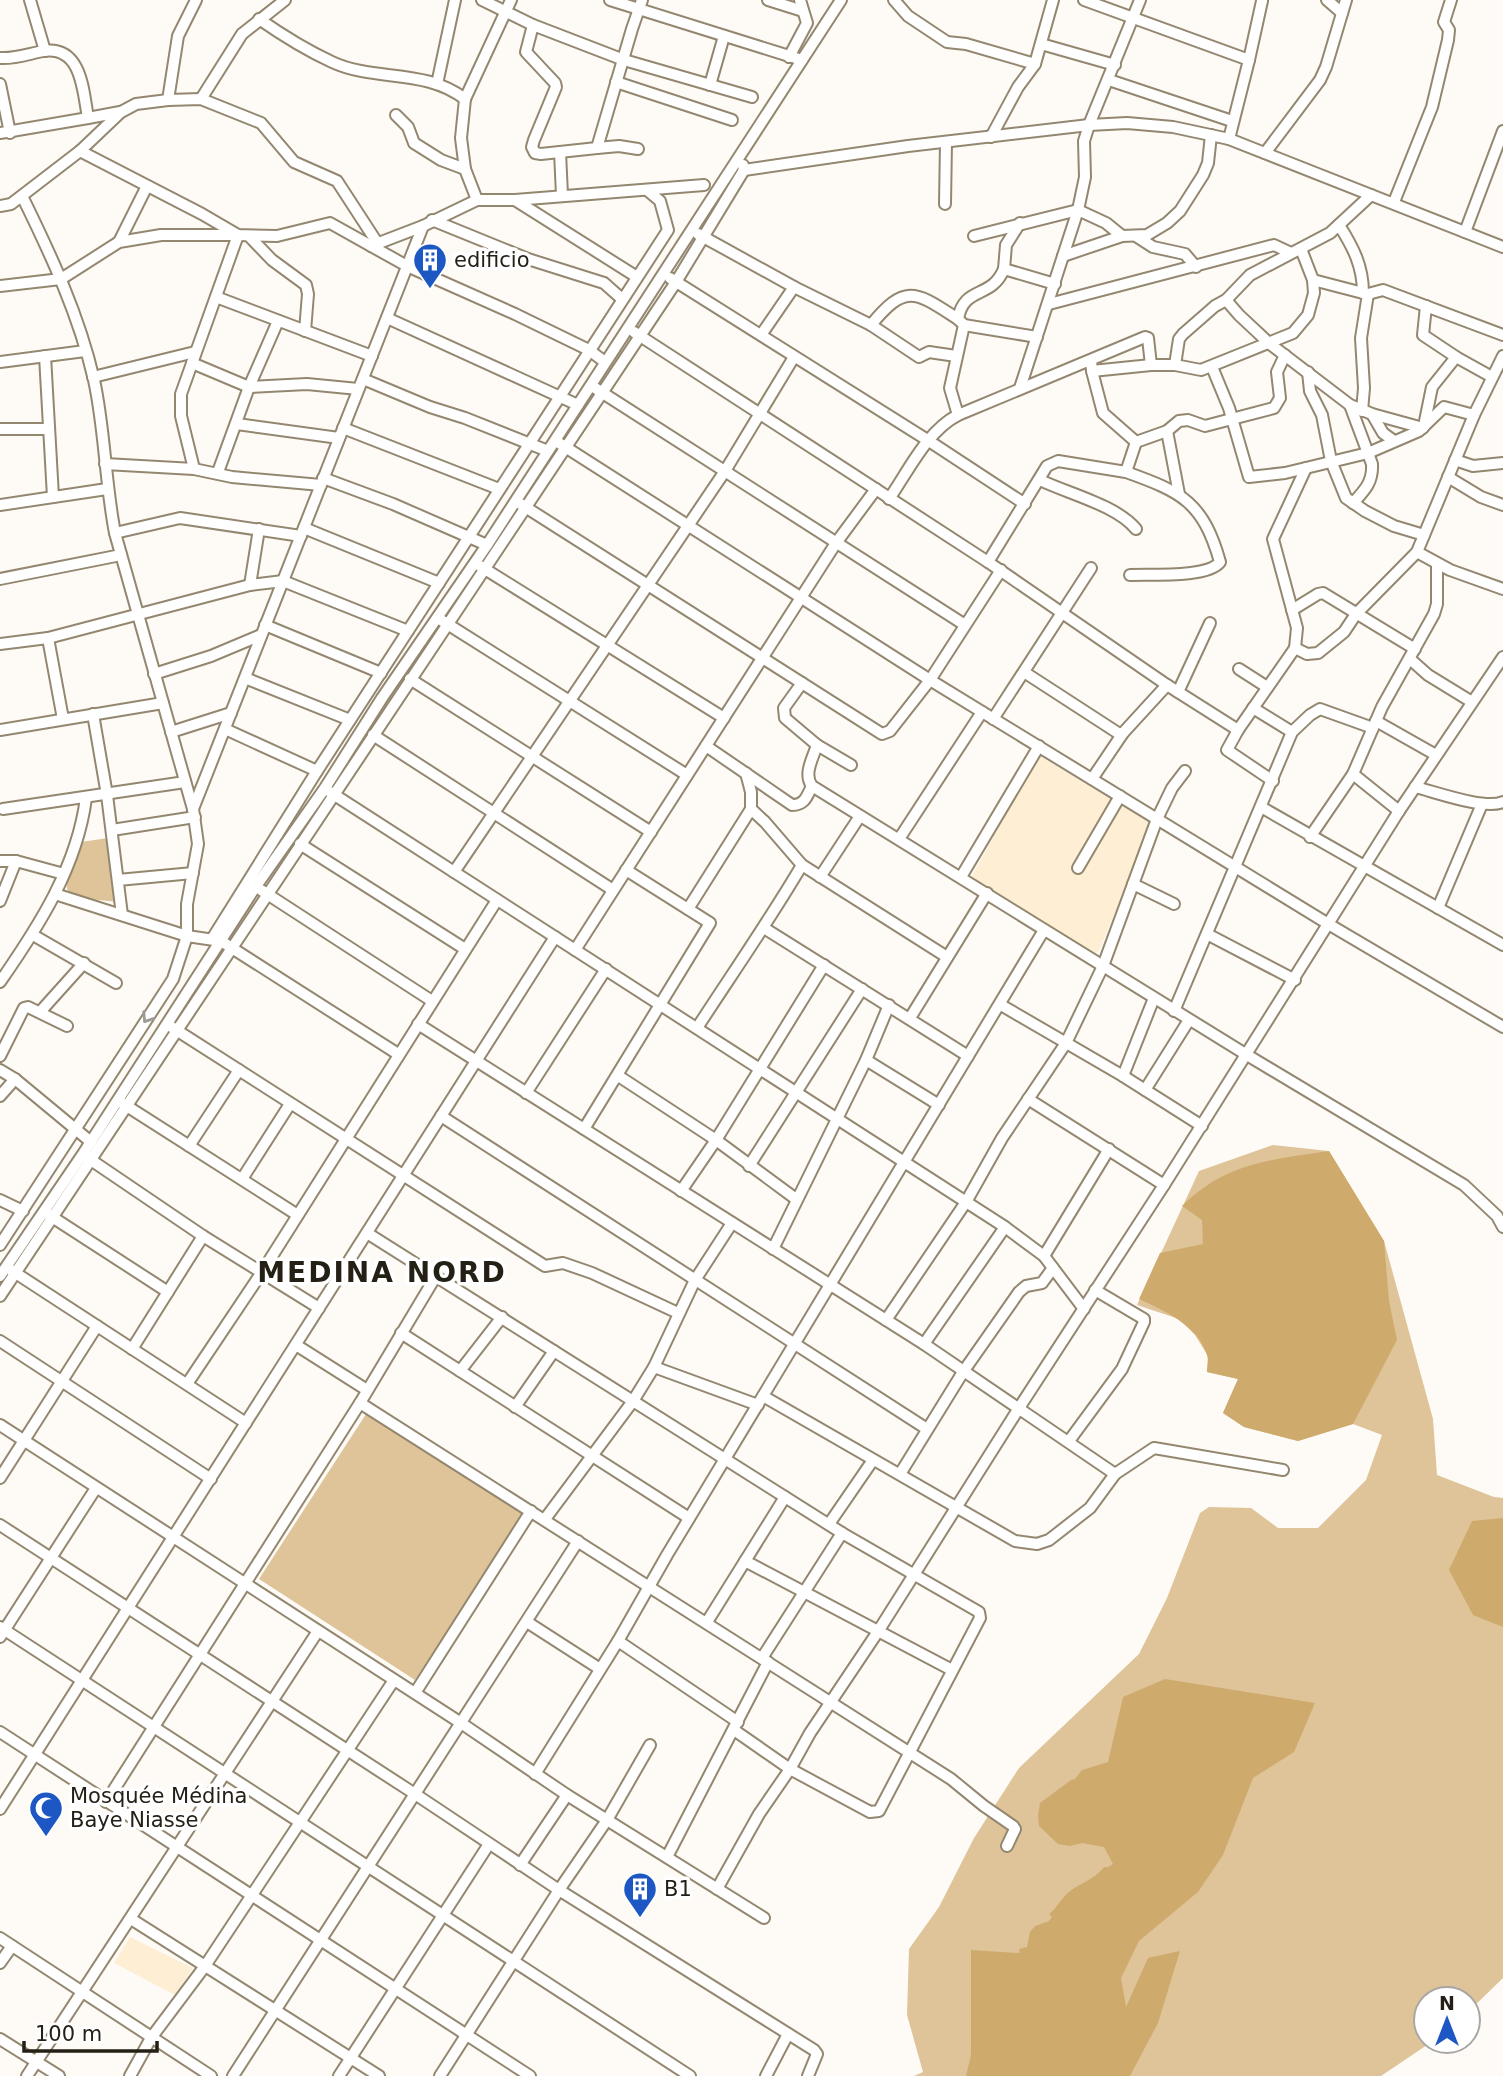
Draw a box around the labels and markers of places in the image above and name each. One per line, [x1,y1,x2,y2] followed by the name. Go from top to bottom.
[411,241,449,290] building icon: edificio
[454,248,530,272] place label: edificio
[70,1784,247,1832] place label: Mosquée Médina Baye Niasse
[27,1789,65,1838] mosque icon: Mosquée Médina Baye Niasse
[621,1870,659,1919] building icon: B1
[664,1877,692,1901] place label: B1

